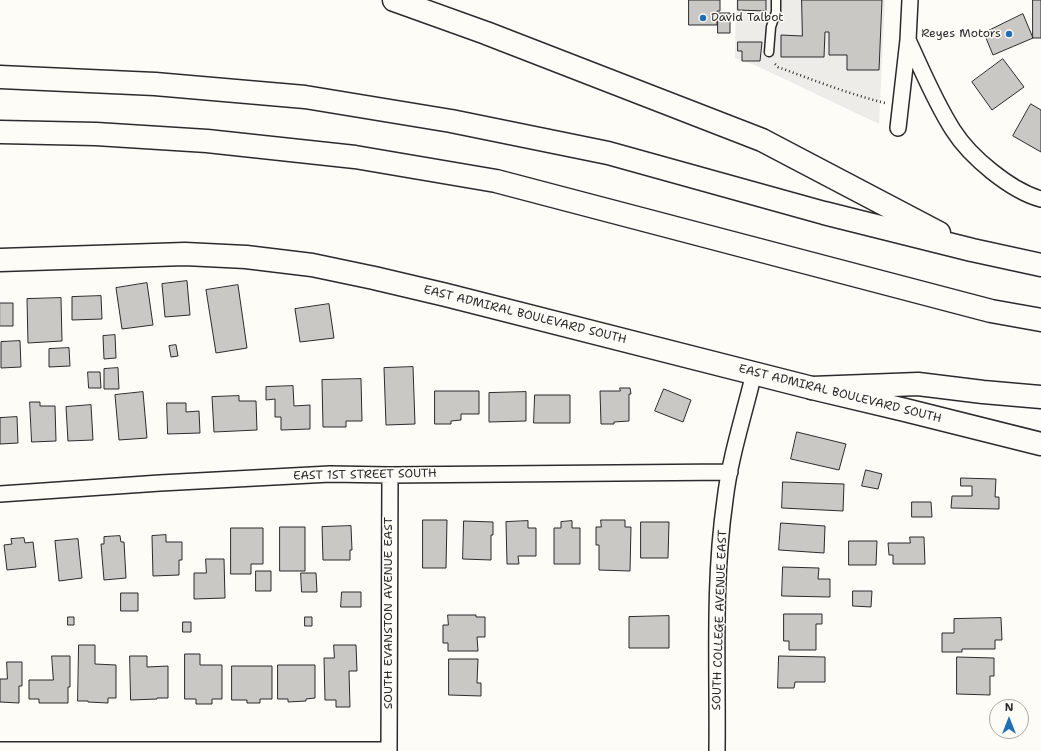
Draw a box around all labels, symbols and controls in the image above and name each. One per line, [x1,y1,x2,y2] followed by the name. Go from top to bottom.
[711,11,784,25] place label: David Talbot
[698,13,708,23] marker: David Talbot
[921,27,1001,41] place label: Reyes Motors
[1004,29,1014,39] marker: Reyes Motors
[422,283,628,347] street label: EAST ADMIRAL BOULEVARD SOUTH
[737,362,943,426] street label: EAST ADMIRAL BOULEVARD SOUTH
[293,467,437,483] street label: EAST 1ST STREET SOUTH
[382,517,396,709] street label: SOUTH EVANSTON AVENUE EAST
[710,529,730,711] street label: SOUTH COLLEGE AVENUE EAST
[989,699,1029,739] north arrow
[1005,700,1013,715] text: N

